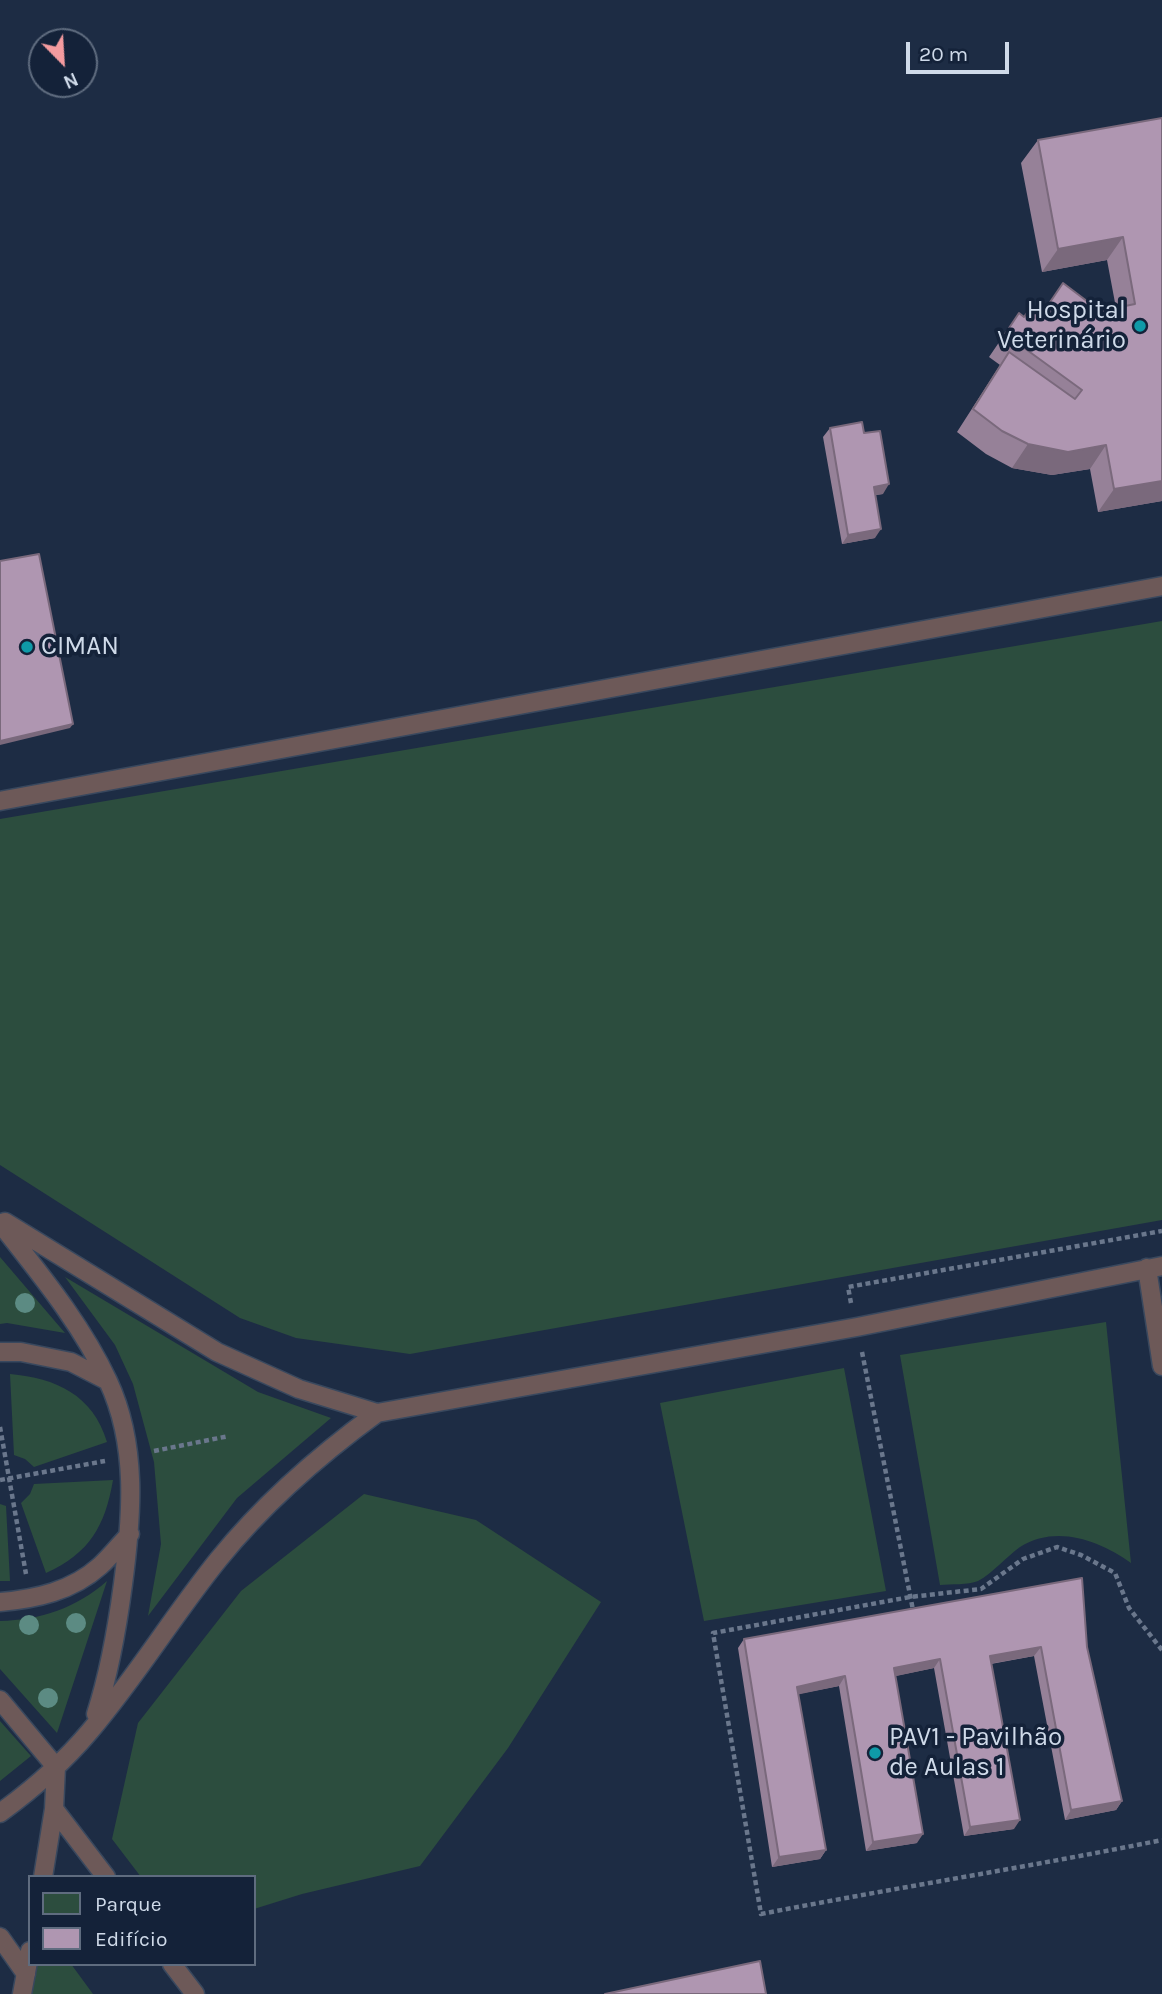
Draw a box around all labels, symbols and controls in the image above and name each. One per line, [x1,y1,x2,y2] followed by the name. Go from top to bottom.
[28,28,98,98] north arrow
[910,28,1013,72] scale bar
[919,42,968,66] text: 20 m
[60,68,81,93] text: N
[997,295,1126,356] place label: Hospital Veterinário
[1132,318,1148,334] marker: Hospital Veterinário
[41,631,119,663] place label: CIMAN
[19,639,35,655] marker: CIMAN
[889,1722,1062,1784] place label: PAV1 - Pavilhão de Aulas 1
[867,1745,883,1761] marker: PAV1 - Pavilhão de Aulas 1
[28,1875,256,1966] legend
[95,1892,162,1916] text: Parque
[95,1927,168,1951] text: Edifício

